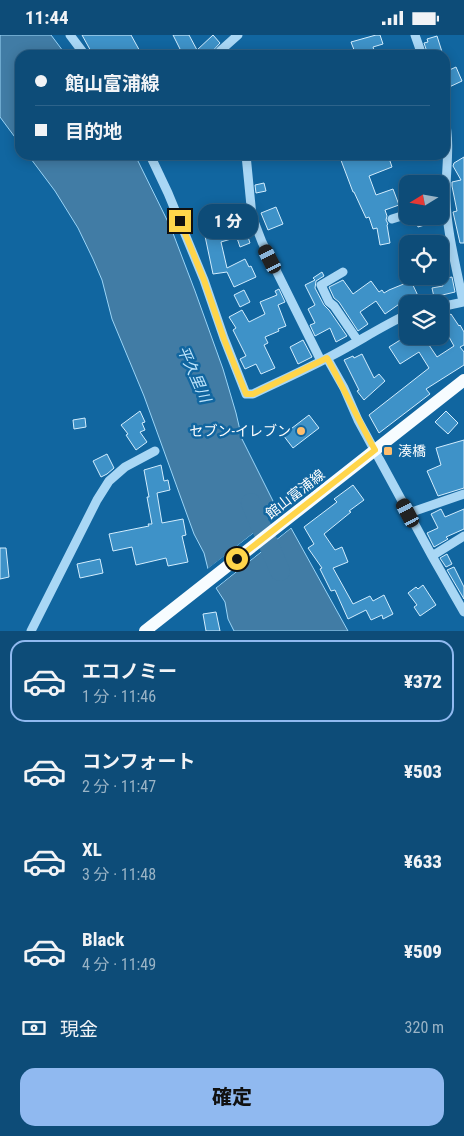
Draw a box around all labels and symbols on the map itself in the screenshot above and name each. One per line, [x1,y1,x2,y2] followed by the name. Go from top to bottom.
[399,175,449,225] north arrow
[198,203,258,239] callout: 1 分
[169,210,191,232] route end
[256,242,283,276] car
[174,343,215,407] water label: 平久里川
[190,423,291,439] place label: セブン-イレブン
[295,425,307,437] marker: セブン-イレブン
[398,443,426,459] place label: 湊橋
[382,445,394,457] marker: 湊橋
[262,466,328,522] street label: 館山富浦線
[394,496,421,530] car
[226,548,248,570] route start

